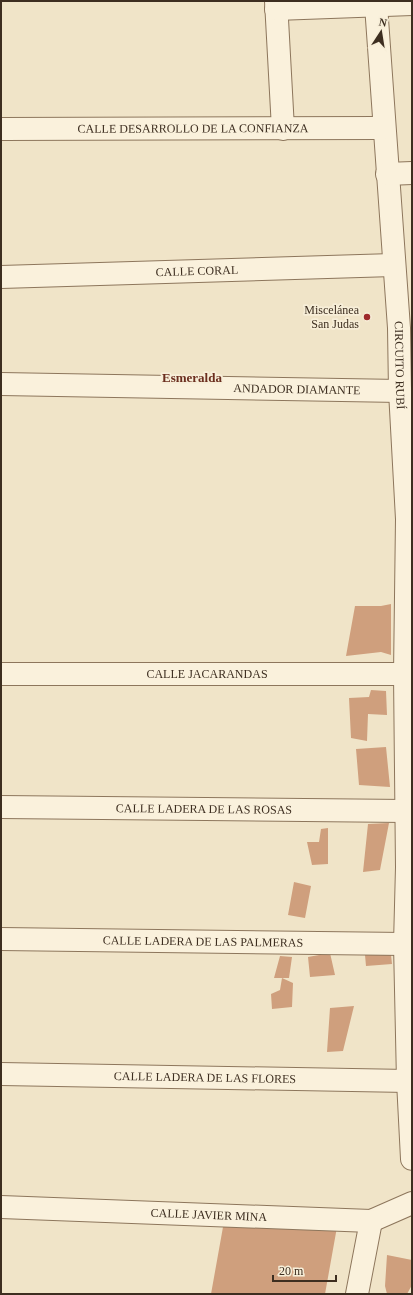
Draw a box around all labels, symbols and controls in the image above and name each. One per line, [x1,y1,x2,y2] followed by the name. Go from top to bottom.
[361,12,401,52] north arrow
[378,16,388,29] text: N
[78,121,309,136] street label: CALLE DESARROLLO DE LA CONFIANZA
[155,263,238,279] street label: CALLE CORAL
[304,303,360,331] place label: Miscelánea San Judas
[362,312,372,322] marker: Miscelánea San Judas
[392,321,408,410] street label: CIRCUITO RUBÍ
[162,370,222,385] district label: Esmeralda
[233,381,361,397] street label: ANDADOR DIAMANTE
[146,667,268,681] street label: CALLE JACARANDAS
[116,801,292,817] street label: CALLE LADERA DE LAS ROSAS
[103,933,303,950] street label: CALLE LADERA DE LAS PALMERAS
[114,1069,296,1086] street label: CALLE LADERA DE LAS FLORES
[150,1206,268,1224] street label: CALLE JAVIER MINA
[273,1257,336,1283] scale bar
[279,1264,304,1278] text: 20 m

